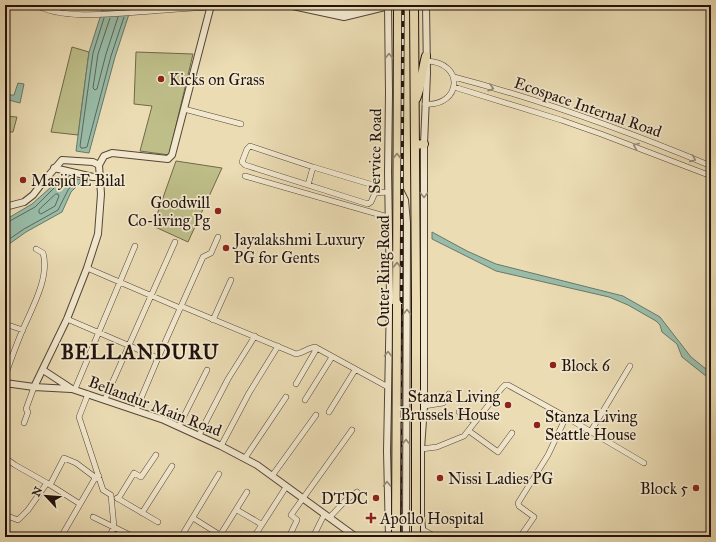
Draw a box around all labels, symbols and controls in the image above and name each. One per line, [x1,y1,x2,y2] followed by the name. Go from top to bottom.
[385,53,393,59] one-way arrow
[169,70,265,89] place label: Kicks on Grass
[512,73,664,141] street label: Ecospace Internal Road
[156,74,166,84] marker: Kicks on Grass
[487,83,494,92] one-way arrow
[365,108,385,194] street label: Service Road
[632,143,639,151] one-way arrow
[393,153,401,159] one-way arrow
[689,154,696,162] one-way arrow
[31,171,126,190] place label: Masjid E Bilal
[18,175,28,185] marker: Masjid E Bilal
[420,192,428,198] one-way arrow
[128,193,211,231] place label: Goodwill Co-living Pg
[213,206,223,216] marker: Goodwill Co-living Pg
[374,215,394,327] street label: Outer Ring Road
[232,230,365,267] place label: Jayalakshmi Luxury PG for Gents
[221,243,231,253] marker: Jayalakshmi Luxury PG for Gents
[393,262,401,268] one-way arrow
[403,309,411,315] one-way arrow
[61,340,219,364] district label: BELLANDURU
[384,351,392,357] one-way arrow
[561,356,611,375] place label: Block 6
[548,360,558,370] marker: Block 6
[86,372,224,440] street label: Bellandur Main Road
[400,387,501,424] place label: Stanza Living Brussels House
[503,400,513,410] marker: Stanza Living Brussels House
[545,407,638,444] place label: Stanza Living Seattle House
[532,420,542,430] marker: Stanza Living Seattle House
[402,439,410,445] one-way arrow
[448,469,553,488] place label: Nissi Ladies PG
[435,473,445,483] marker: Nissi Ladies PG
[26,476,66,516] north arrow
[640,479,689,498] place label: Block 5
[383,481,391,487] one-way arrow
[691,483,701,493] marker: Block 5
[30,484,46,499] text: N
[321,489,368,508] place label: DTDC
[371,493,381,503] marker: DTDC
[379,509,485,528] place label: Apollo Hospital
[365,512,377,524] marker: Apollo Hospital

